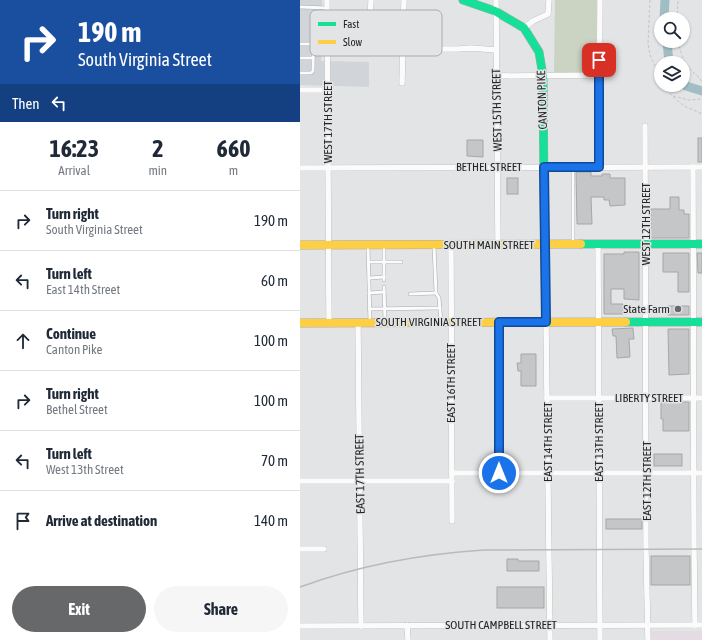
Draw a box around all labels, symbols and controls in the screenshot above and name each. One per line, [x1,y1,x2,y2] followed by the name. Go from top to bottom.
[310,10,442,56] legend
[654,12,690,92] map controls
[654,12,690,48] button: search
[12,16,64,68] icon: right
[78,16,141,48] text: 190 m
[343,18,359,30] text: Fast
[343,36,362,48] text: Slow
[582,43,616,77] pin
[78,49,212,70] text: South Virginia Street
[588,49,610,71] icon: arrive
[654,56,690,92] button: layers
[489,68,505,151] street label: WEST 15TH STREET
[534,70,550,130] street label: CANTON PIKE
[321,80,335,163] street label: WEST 17TH STREET
[48,92,70,114] icon: left
[12,95,40,112] text: Then
[50,135,99,162] text: 16:23
[152,135,163,162] text: 2
[217,135,250,162] text: 660
[456,160,523,174] street label: BETHEL STREET
[58,163,90,178] text: Arrival
[148,163,167,178] text: min
[229,163,238,178] text: m
[639,182,653,265] street label: WEST 12TH STREET
[46,205,99,222] text: Turn right
[12,210,34,232] icon: right
[254,212,288,229] text: 190 m
[46,222,143,237] text: South Virginia Street
[444,238,535,252] street label: SOUTH MAIN STREET
[46,265,92,282] text: Turn left
[12,270,34,292] icon: left
[261,272,288,289] text: 60 m
[46,282,120,297] text: East 14th Street
[623,302,670,316] place label: State Farm
[673,304,683,314] marker: State Farm
[376,315,483,329] street label: SOUTH VIRGINIA STREET
[46,325,96,342] text: Continue
[12,330,34,352] icon: ahead
[254,332,288,349] text: 100 m
[46,342,102,357] text: Canton Pike
[444,342,458,423] street label: EAST 16TH STREET
[46,385,99,402] text: Turn right
[12,390,34,412] icon: right
[615,391,684,405] street label: LIBERTY STREET
[254,392,288,409] text: 100 m
[541,401,555,482] street label: EAST 14TH STREET
[592,401,606,482] street label: EAST 13TH STREET
[46,402,108,417] text: Bethel Street
[352,433,368,514] street label: EAST 17TH STREET
[640,440,654,521] street label: EAST 12TH STREET
[46,445,92,462] text: Turn left
[12,450,34,472] icon: left
[261,452,288,469] text: 70 m
[478,452,520,494] position arrow
[46,462,124,477] text: West 13th Street
[12,510,34,532] icon: arrive
[46,512,157,529] text: Arrive at destination
[254,512,288,529] text: 140 m
[12,586,146,632] button: Exit
[154,586,288,632] button: Share
[445,618,558,632] street label: SOUTH CAMPBELL STREET

